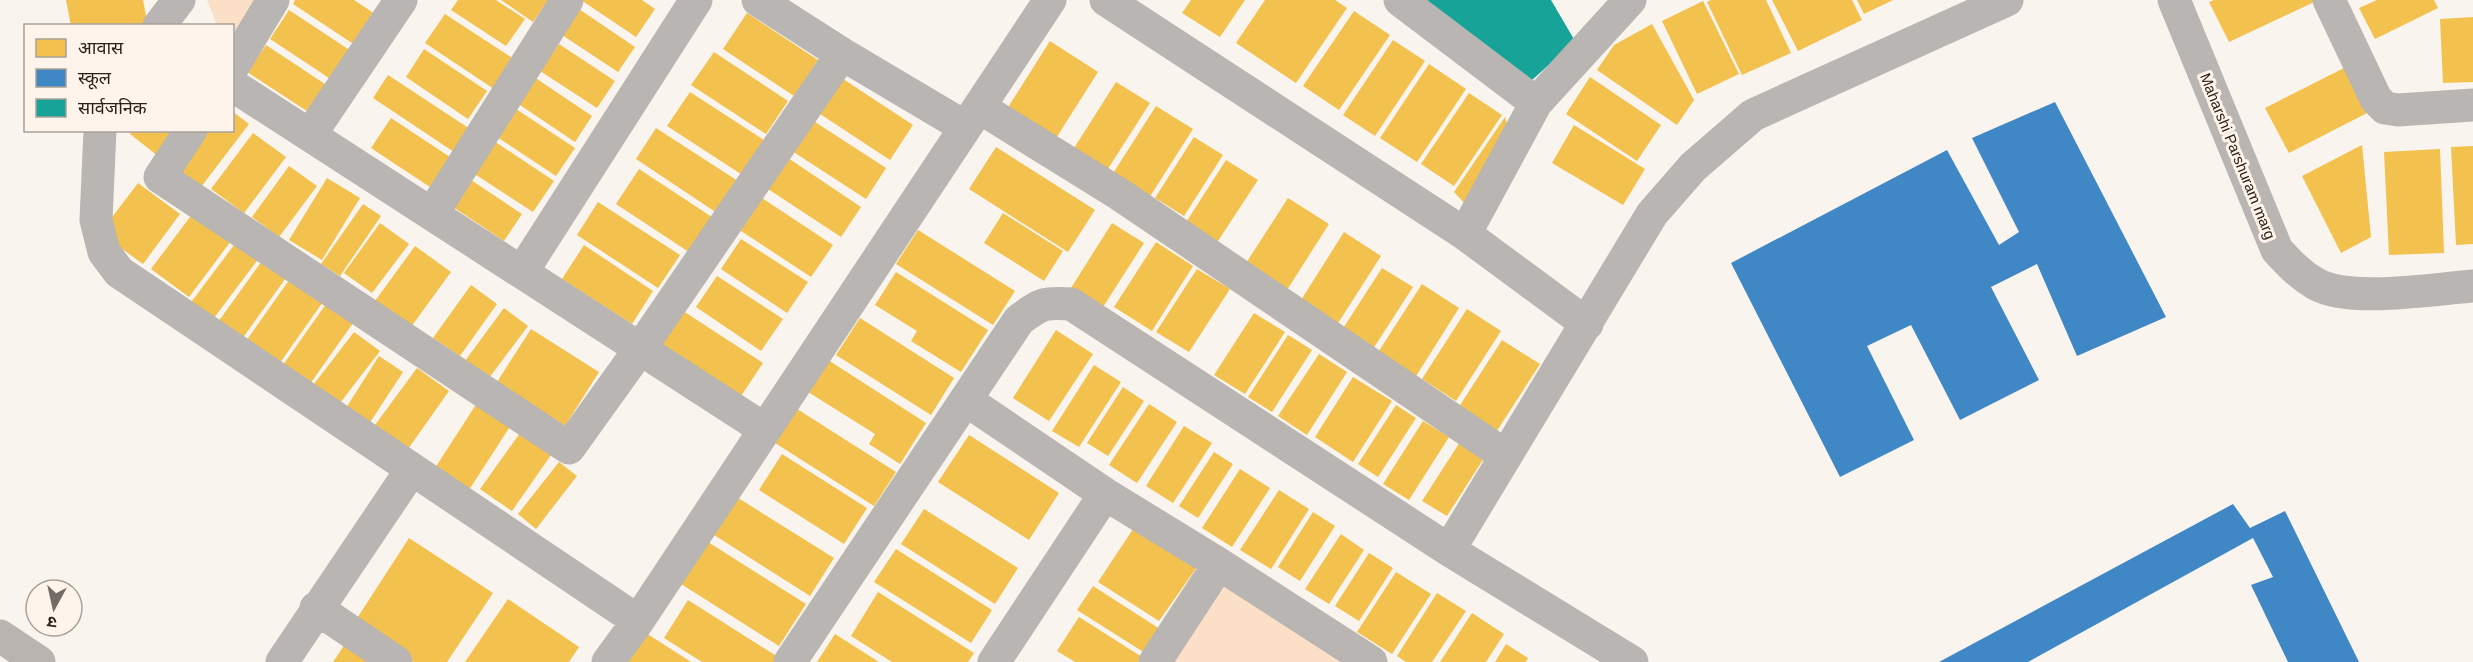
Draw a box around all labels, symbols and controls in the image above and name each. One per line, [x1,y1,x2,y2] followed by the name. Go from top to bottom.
[24,24,234,132] legend
[78,38,124,58] text: आवास
[78,68,112,90] text: स्कूल
[2197,70,2279,242] street label: Maharshi Parshuram marg
[78,97,148,118] text: सार्वजनिक
[24,578,84,638] north arrow
[46,613,58,631] text: उ

